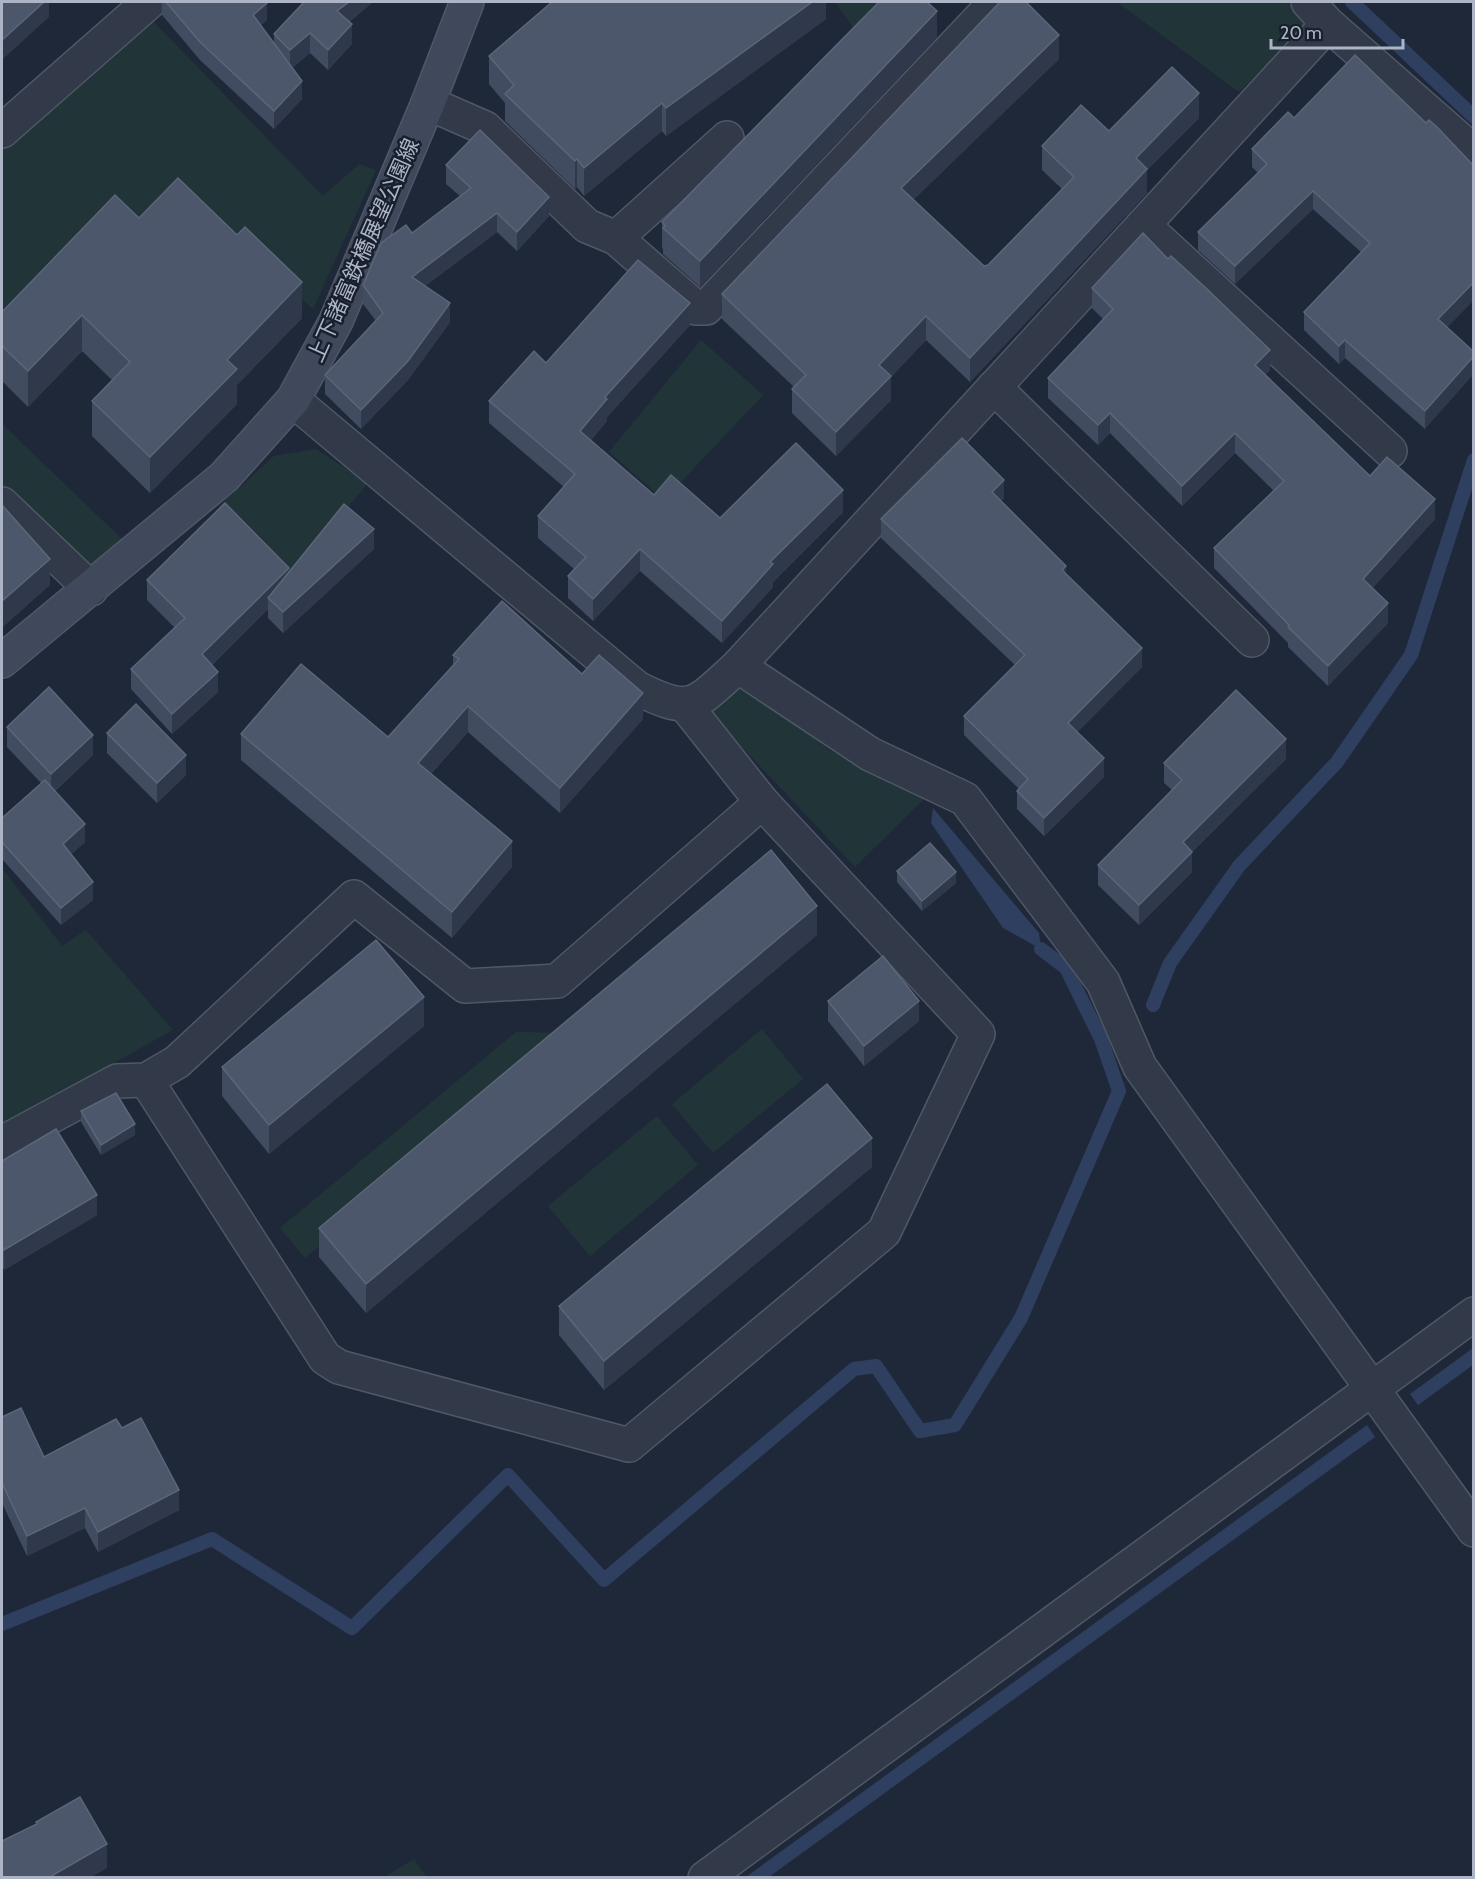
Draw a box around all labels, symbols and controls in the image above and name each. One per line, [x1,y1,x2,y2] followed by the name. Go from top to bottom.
[1271,12,1403,50] scale bar
[1280,22,1322,44] text: 20 m
[302,134,425,366] street label: 上下諸富鉄橋展望公園線

